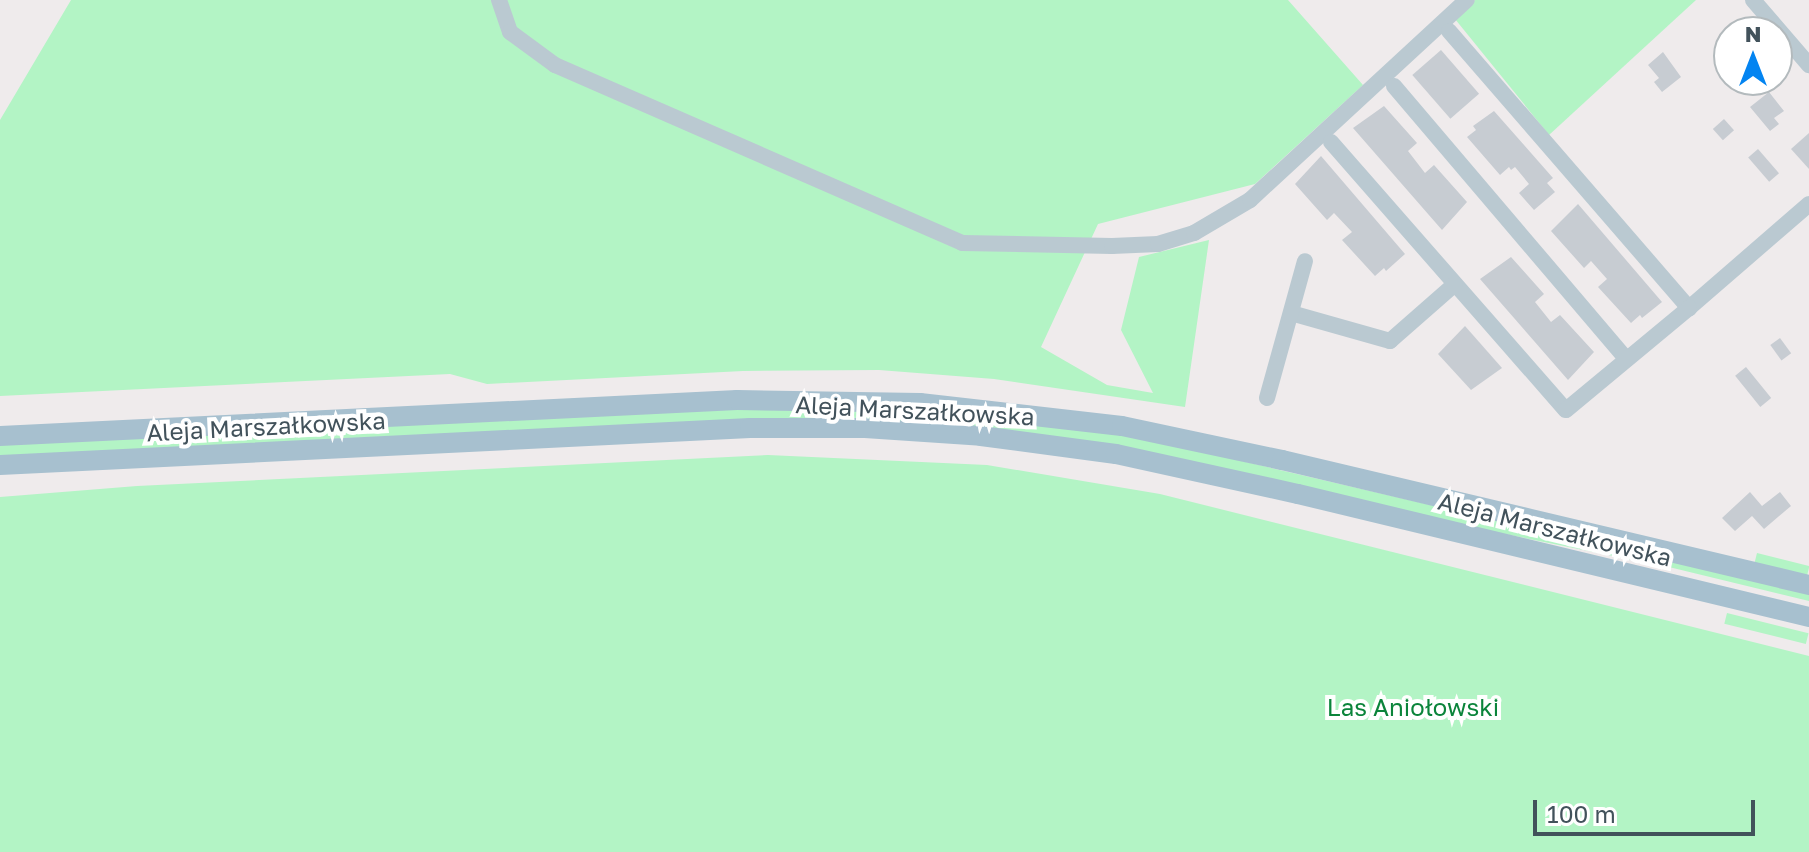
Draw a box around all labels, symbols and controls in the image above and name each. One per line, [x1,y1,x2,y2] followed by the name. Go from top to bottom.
[1713,16,1793,96] north arrow
[1745,20,1761,47] text: N
[795,389,1035,431] street label: Aleja Marszałkowska
[146,405,386,447] street label: Aleja Marszałkowska
[1435,486,1675,572] street label: Aleja Marszałkowska
[1327,693,1499,721] park label: Las Aniołowski
[1537,784,1759,834] scale bar
[1547,799,1616,828] text: 100 m

